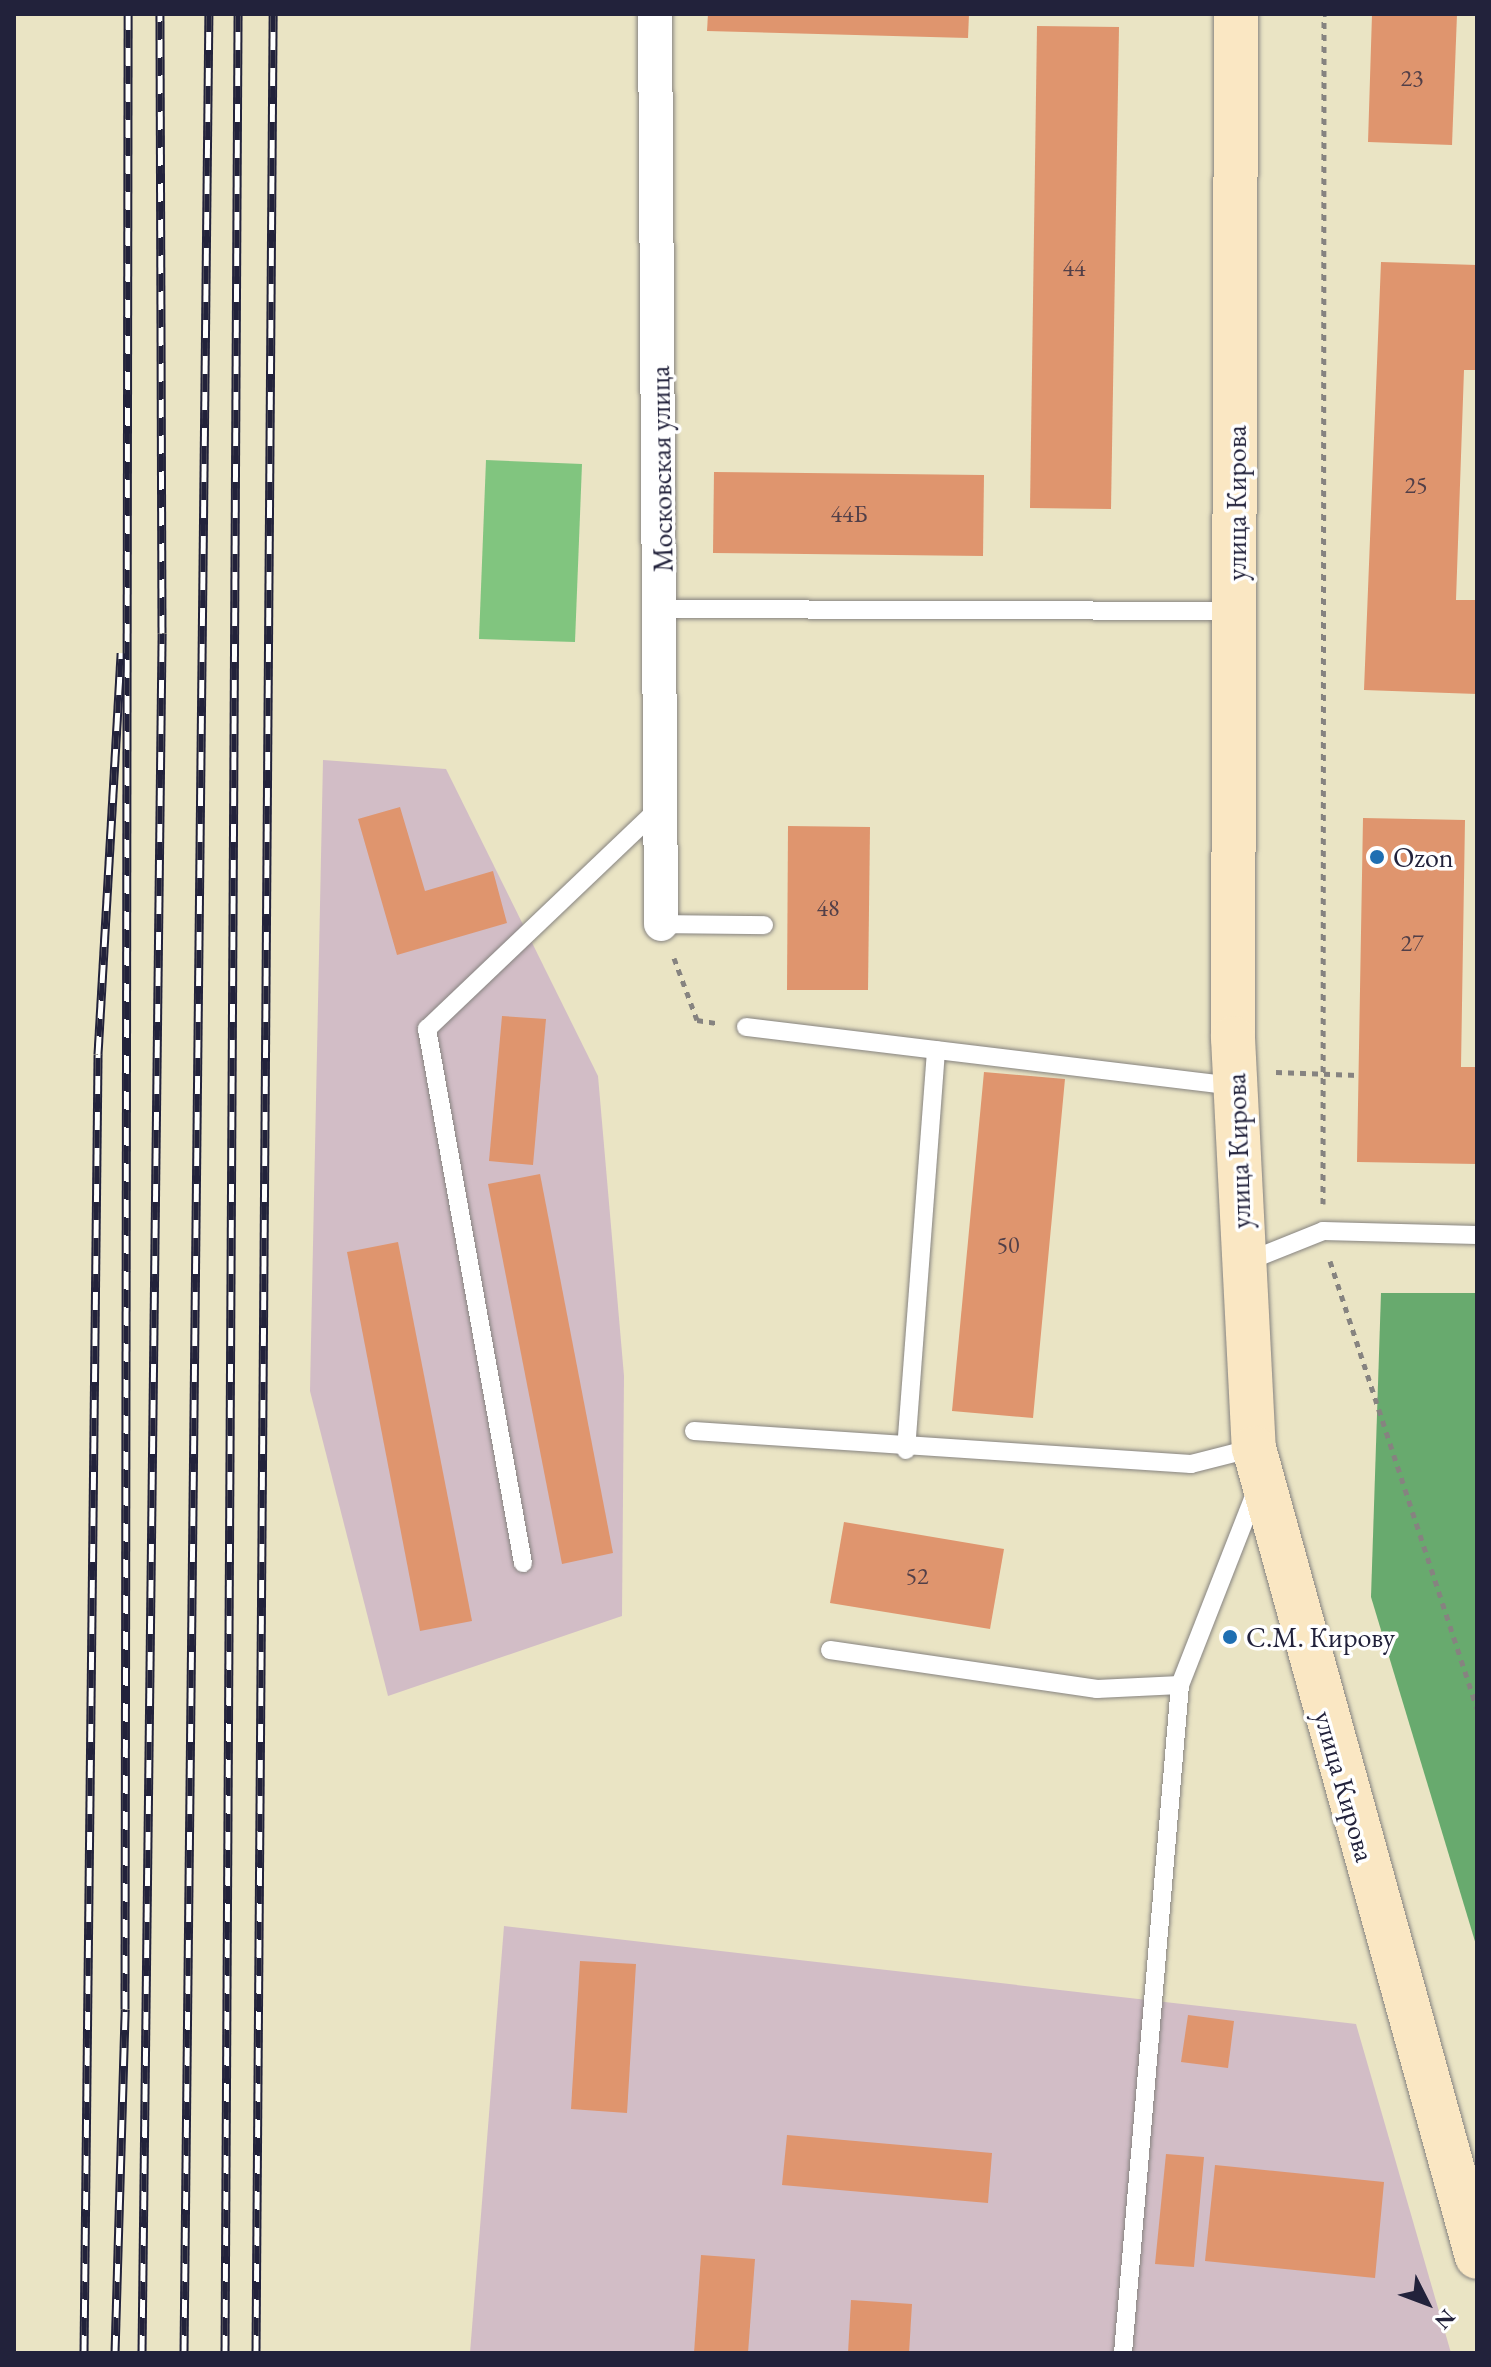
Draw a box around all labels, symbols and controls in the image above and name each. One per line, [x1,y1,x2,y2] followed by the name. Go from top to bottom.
[1400,64,1424,92] house number: 23
[1062,254,1086,282] house number: 44
[642,365,680,573] street label: Московская улица
[1219,425,1253,581] street label: улица Кирова
[1404,471,1428,499] house number: 25
[830,500,868,528] house number: 44Б
[1393,840,1454,874] place label: Ozon
[1368,848,1386,866] marker: Ozon
[816,894,840,922] house number: 48
[1400,929,1424,957] house number: 27
[1218,1073,1258,1229] street label: улица Кирова
[996,1231,1020,1259] house number: 50
[905,1562,929,1590] house number: 52
[1246,1620,1395,1654] place label: С.М. Кирову
[1221,1628,1239,1646] marker: С.М. Кирову
[1307,1707,1383,1865] street label: улица Кирова
[1387,2263,1467,2343] north arrow
[1428,2303,1462,2336] text: N

